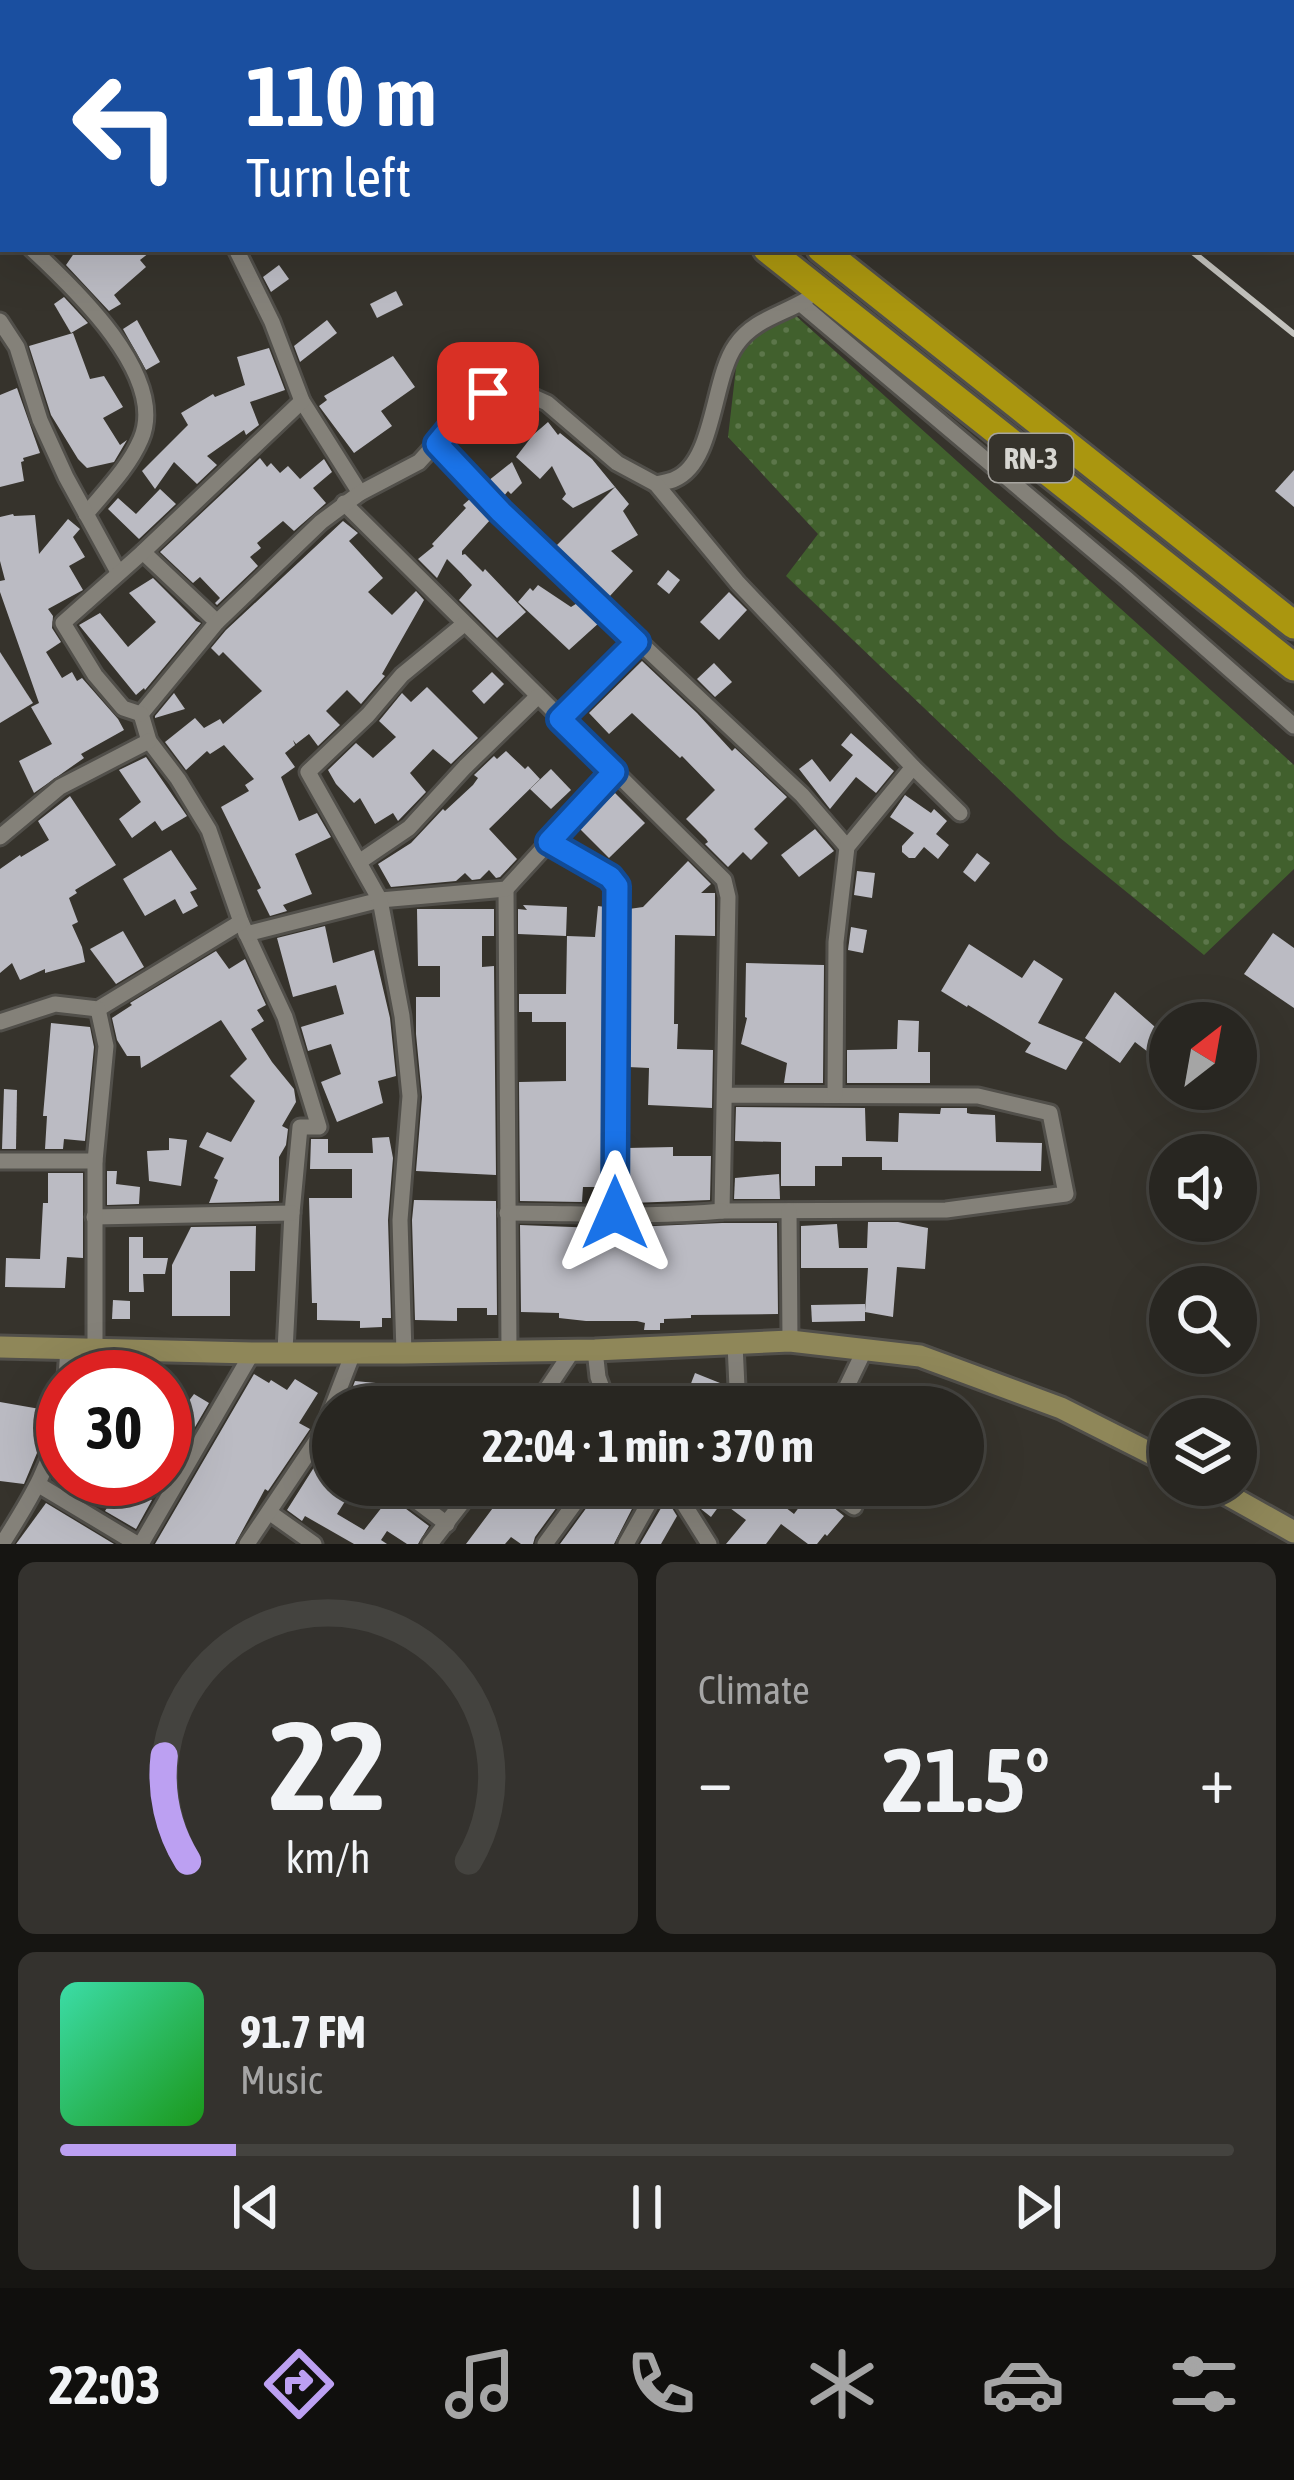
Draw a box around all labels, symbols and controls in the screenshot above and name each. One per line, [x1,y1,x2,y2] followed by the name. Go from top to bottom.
[48,48,204,204] icon: left
[246,48,436,144] text: 110 m
[246,147,411,208] text: Turn left
[437,342,539,444] pin
[455,360,521,426] icon: arrive
[989,434,1073,482] road number: RN-3
[1149,1002,1257,1110] north arrow
[1149,1002,1257,1506] map controls
[1149,1134,1257,1242] button: sound
[552,1150,678,1276] position arrow
[1149,1266,1257,1374] button: search
[36,1350,192,1506] speed limit sign: 30
[1149,1398,1257,1506] button: layers
[482,1420,814,1472] text: 22:04 · 1 min · 370 m
[698,1668,810,1712] text: Climate
[269,1693,387,1836] text: 22
[882,1728,1050,1831] text: 21.5°
[698,1741,732,1817] text: −
[1200,1741,1234,1817] text: +
[285,1833,371,1882] text: km/h
[240,2006,366,2058] text: 91.7 FM
[240,2058,322,2102] text: Music
[223,2174,289,2240] icon: previous
[614,2174,680,2240] icon: pause
[1005,2174,1071,2240] icon: next
[257,2342,341,2426] icon: directions
[438,2342,522,2426] icon: music
[619,2342,703,2426] icon: phone
[800,2342,884,2426] icon: climate
[981,2342,1065,2426] icon: car
[1162,2342,1246,2426] icon: filters
[48,2354,161,2415] text: 22:03

